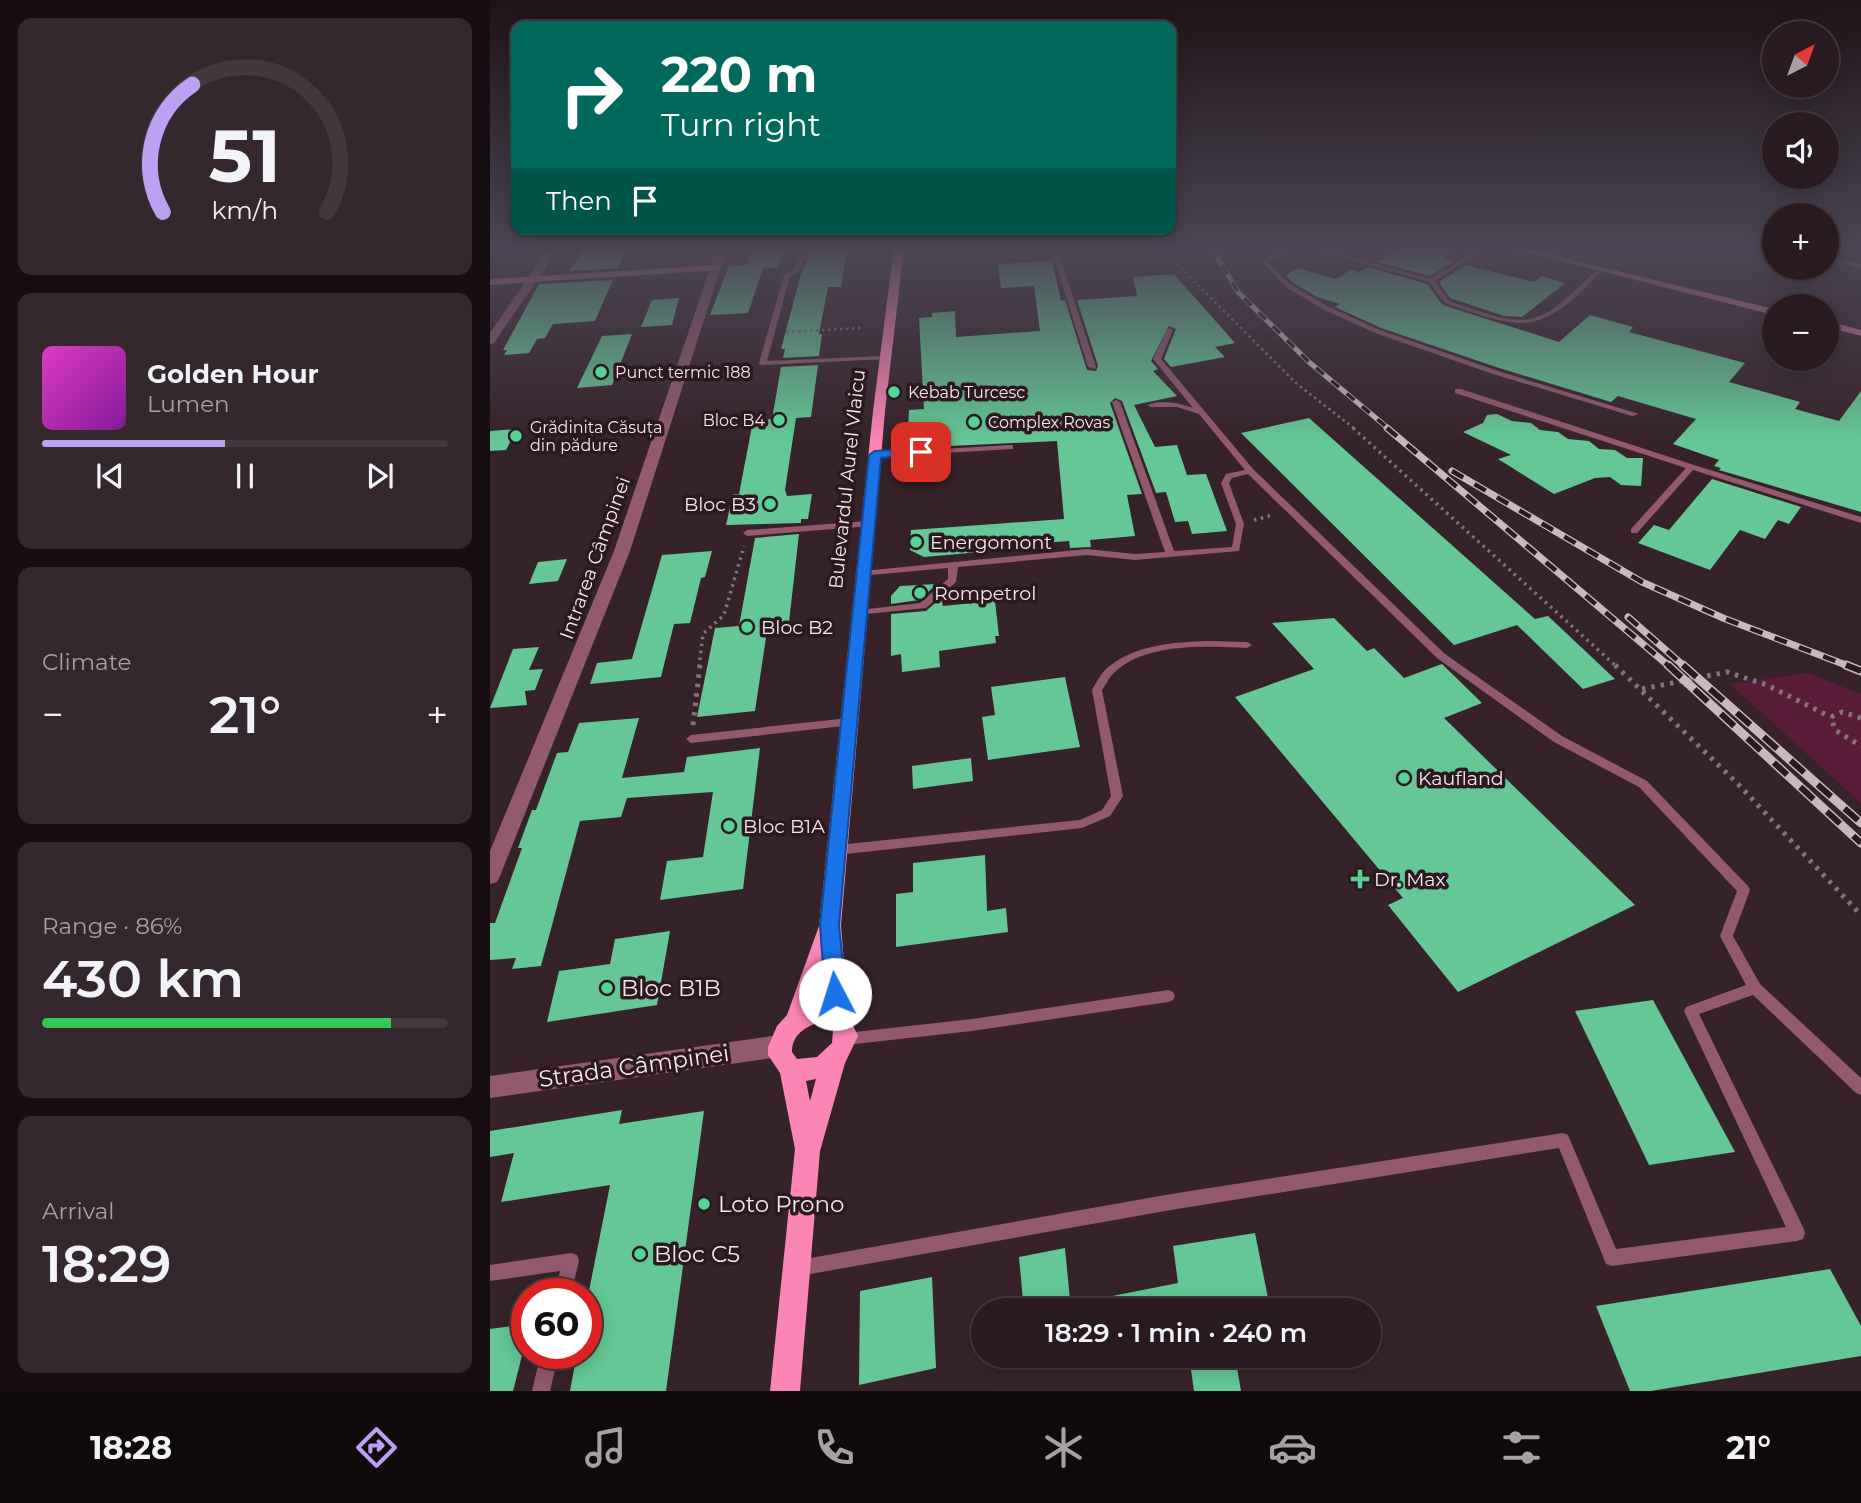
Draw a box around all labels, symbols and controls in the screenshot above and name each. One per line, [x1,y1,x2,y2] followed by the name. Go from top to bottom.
[1762,21,1839,98] north arrow
[1762,21,1839,371] map controls
[661,45,817,104] text: 220 m
[546,49,637,140] icon: right
[661,105,821,144] text: Turn right
[1762,112,1839,189] button: sound
[209,113,281,201] text: 51
[626,182,664,220] icon: arrive
[546,185,612,217] text: Then
[212,195,278,225] text: km/h
[1762,203,1839,280] button: +
[1762,294,1839,371] button: −
[147,358,319,390] text: Golden Hour
[615,363,751,382] place label: Punct termic 188
[593,364,609,380] marker: Punct termic 188
[824,368,870,590] street label: Bulevardul Aurel Vlaicu
[908,383,1025,402] place label: Kebab Turcesc
[886,384,902,400] marker: Kebab Turcesc
[147,390,230,418] text: Lumen
[703,411,765,430] place label: Bloc B4
[771,412,787,428] marker: Bloc B4
[988,413,1110,432] place label: Complex Rovas
[966,414,982,430] marker: Complex Rovas
[530,418,662,455] place label: Grădinița Căsuța din pădure
[891,422,951,482] pin
[508,428,524,444] marker: Grădinița Căsuța din pădure
[902,433,940,471] icon: arrive
[91,457,129,495] icon: previous
[226,457,264,495] icon: pause
[361,457,399,495] icon: next
[555,474,635,642] street label: Intrarea Câmpinei
[684,493,756,516] place label: Bloc B3
[762,496,778,512] marker: Bloc B3
[930,531,1052,554] place label: Energomont
[908,534,924,550] marker: Energomont
[934,582,1036,605] place label: Rompetrol
[912,585,928,601] marker: Rompetrol
[761,616,833,639] place label: Bloc B2
[739,619,755,635] marker: Bloc B2
[42,648,131,676] text: Climate
[209,683,281,746] text: 21°
[42,691,64,738] text: −
[426,691,448,738] text: +
[1418,767,1504,790] place label: Kaufland
[1396,770,1412,786] marker: Kaufland
[743,815,825,838] place label: Bloc B1A
[721,818,737,834] marker: Bloc B1A
[1374,868,1446,891] place label: Dr. Max
[1352,871,1368,887] marker: Dr. Max
[42,912,182,940] text: Range · 86%
[42,947,244,1010] text: 430 km
[798,957,872,1031] position arrow
[621,974,721,1002] place label: Bloc B1B
[599,980,615,996] marker: Bloc B1B
[537,1039,731,1093] street label: Strada Câmpinei
[718,1190,844,1218] place label: Loto Prono
[696,1196,712,1212] marker: Loto Prono
[42,1197,115,1225] text: Arrival
[42,1232,171,1295] text: 18:29
[654,1240,740,1268] place label: Bloc C5
[632,1246,648,1262] marker: Bloc C5
[511,1278,602,1369] speed limit sign: 60
[1045,1317,1307,1349] text: 18:29 · 1 min · 240 m
[352,1423,401,1472] icon: directions
[581,1423,630,1472] icon: music
[810,1423,859,1472] icon: phone
[1039,1423,1088,1472] icon: climate
[1268,1423,1317,1472] icon: car
[1497,1423,1546,1472] icon: filters
[90,1428,172,1467] text: 18:28
[1726,1428,1771,1467] text: 21°

